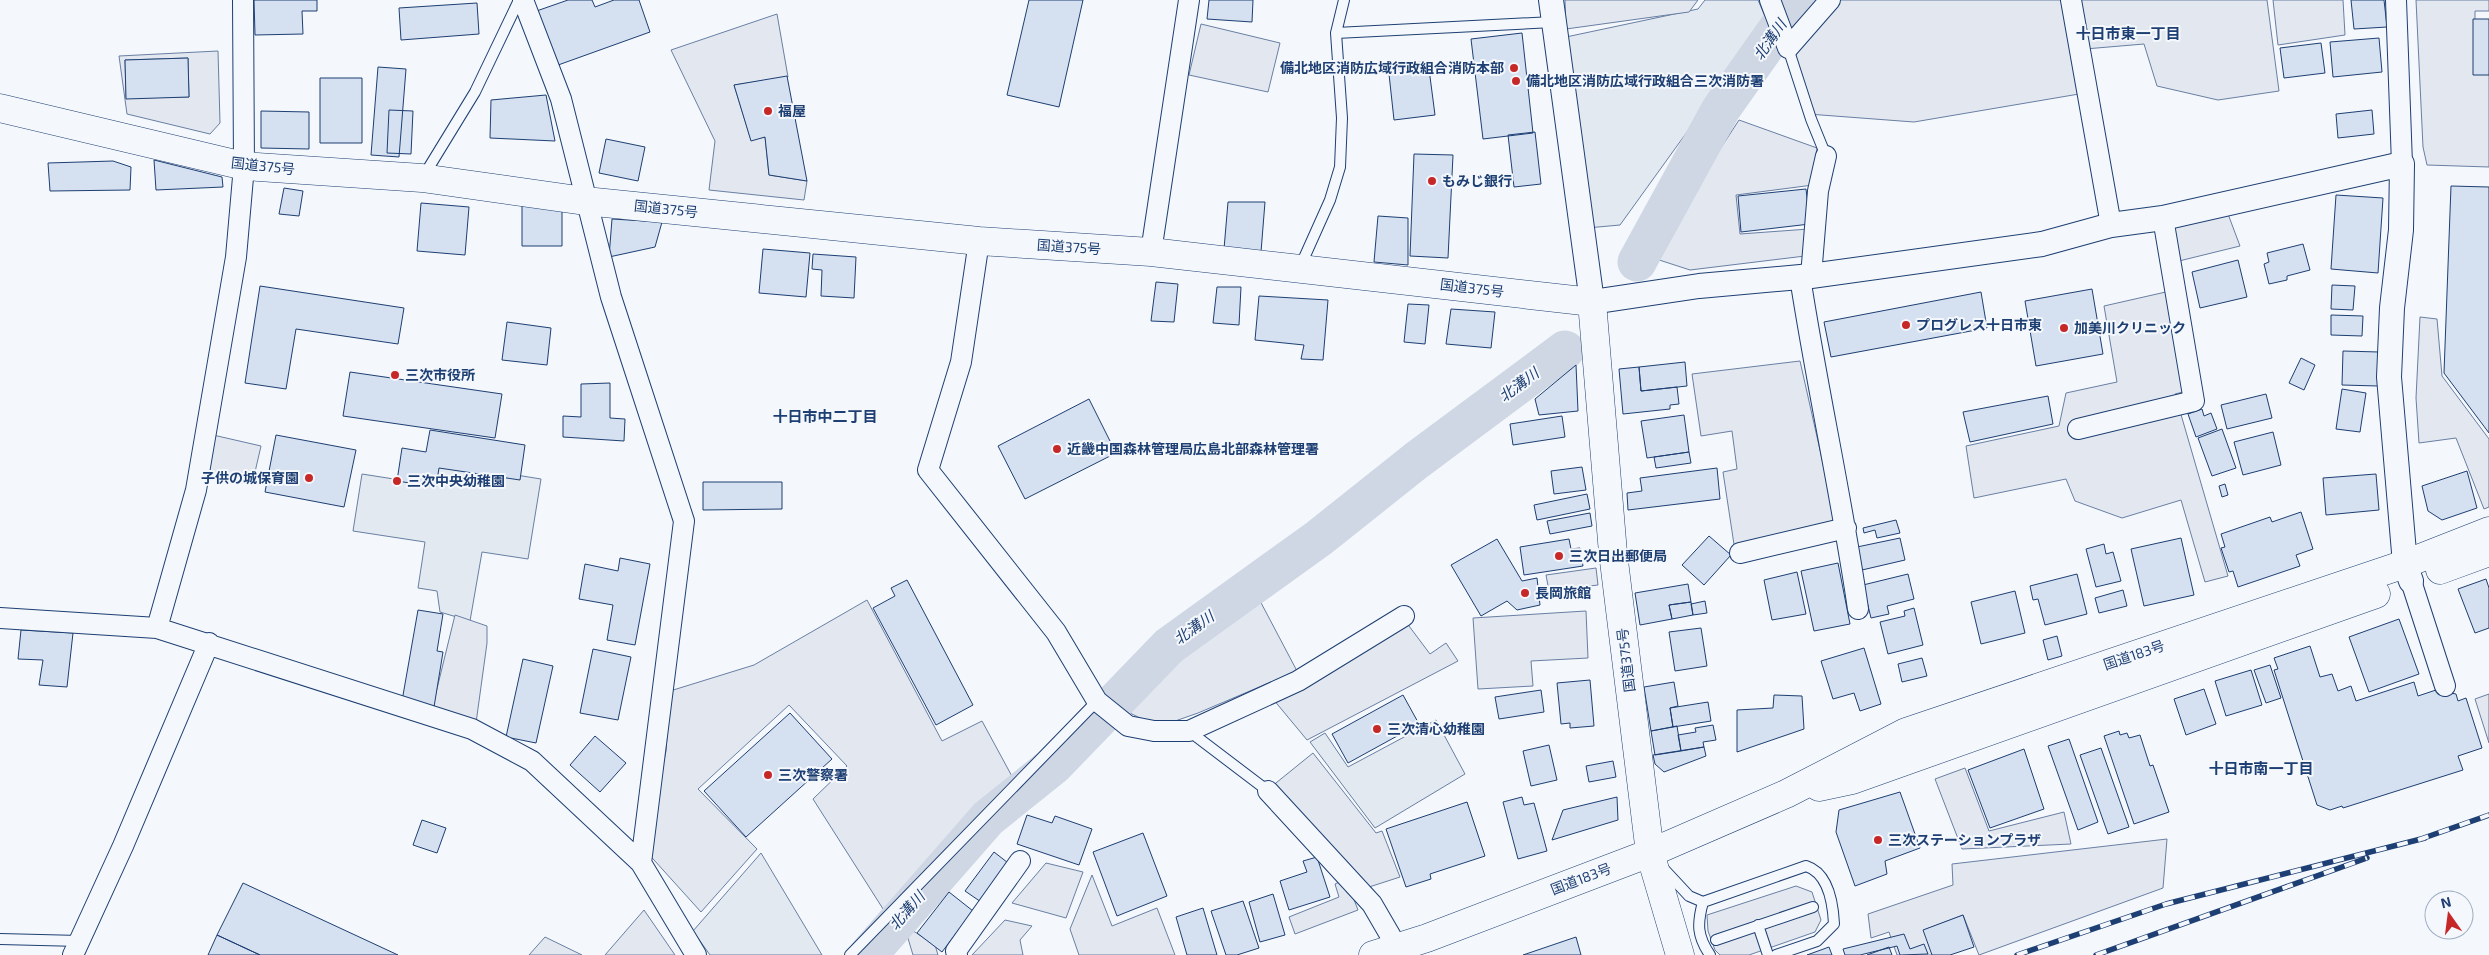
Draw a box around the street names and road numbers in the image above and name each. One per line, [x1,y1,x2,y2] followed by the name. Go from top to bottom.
[230,154,296,177] street label: 国道375号
[633,197,699,220] street label: 国道375号
[1036,236,1102,257] street label: 国道375号
[1439,275,1505,300] street label: 国道375号
[1613,627,1638,693] street label: 国道375号
[2101,636,2167,673] street label: 国道183号
[1548,859,1614,898] street label: 国道183号

